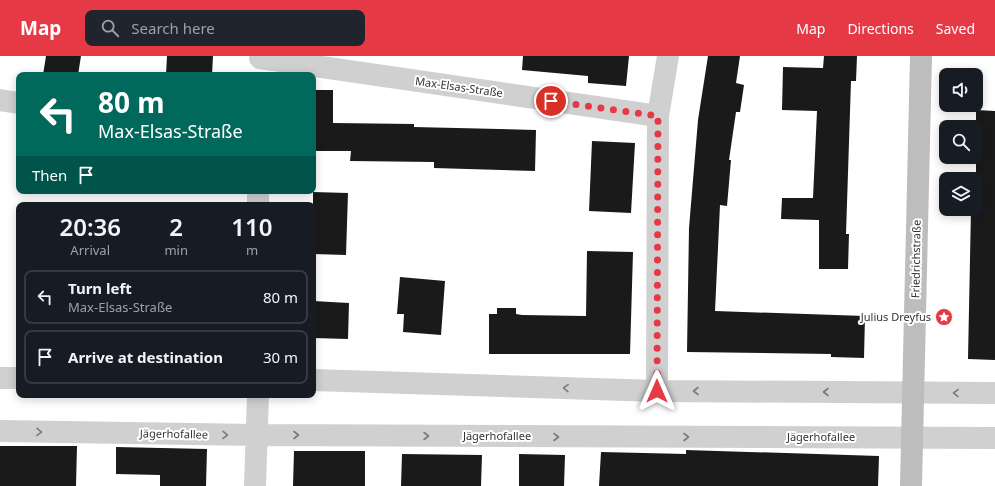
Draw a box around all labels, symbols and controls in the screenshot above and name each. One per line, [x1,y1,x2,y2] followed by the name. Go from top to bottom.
[85,10,365,46] search box
[20,15,61,41] text: Map
[99,17,121,39] icon: search
[131,18,215,38] text: Search here
[796,19,825,38] text: Map
[847,19,914,38] text: Directions
[936,19,975,38] text: Saved
[939,68,983,216] map controls
[939,68,983,112] button: sound
[414,73,504,100] street label: Max-Elsas-Straße
[98,83,165,121] text: 80 m
[534,84,568,118] pin
[32,88,84,140] icon: left
[540,90,562,112] icon: arrive
[98,119,243,143] text: Max-Elsas-Straße
[939,120,983,164] button: search
[75,164,97,186] icon: arrive
[32,165,67,185] text: Then
[939,172,983,216] button: layers
[59,210,121,243] text: 20:36
[169,210,183,243] text: 2
[231,210,273,243] text: 110
[907,220,924,298] street label: Friedrichstraße
[70,241,110,259] text: Arrival
[164,241,188,259] text: min
[246,241,258,259] text: m
[68,278,132,298] text: Turn left
[34,286,56,308] icon: left
[263,287,298,307] text: 80 m
[68,298,172,316] text: Max-Elsas-Straße
[934,307,954,327] place icon: Julius Dreyfus
[860,309,931,324] place label: Julius Dreyfus
[34,346,56,368] icon: arrive
[68,347,223,367] text: Arrive at destination
[263,347,298,367] text: 30 m
[636,370,678,412] position arrow
[563,384,569,392] one-way arrow
[693,387,699,395] one-way arrow
[823,388,829,396] one-way arrow
[953,389,959,397] one-way arrow
[139,425,208,442] street label: Jägerhofallee
[36,428,42,436] one-way arrow
[462,428,531,443] street label: Jägerhofallee
[786,429,855,444] street label: Jägerhofallee
[222,430,228,439] one-way arrow
[293,431,299,439] one-way arrow
[423,432,429,440] one-way arrow
[553,433,559,441] one-way arrow
[683,433,689,441] one-way arrow

